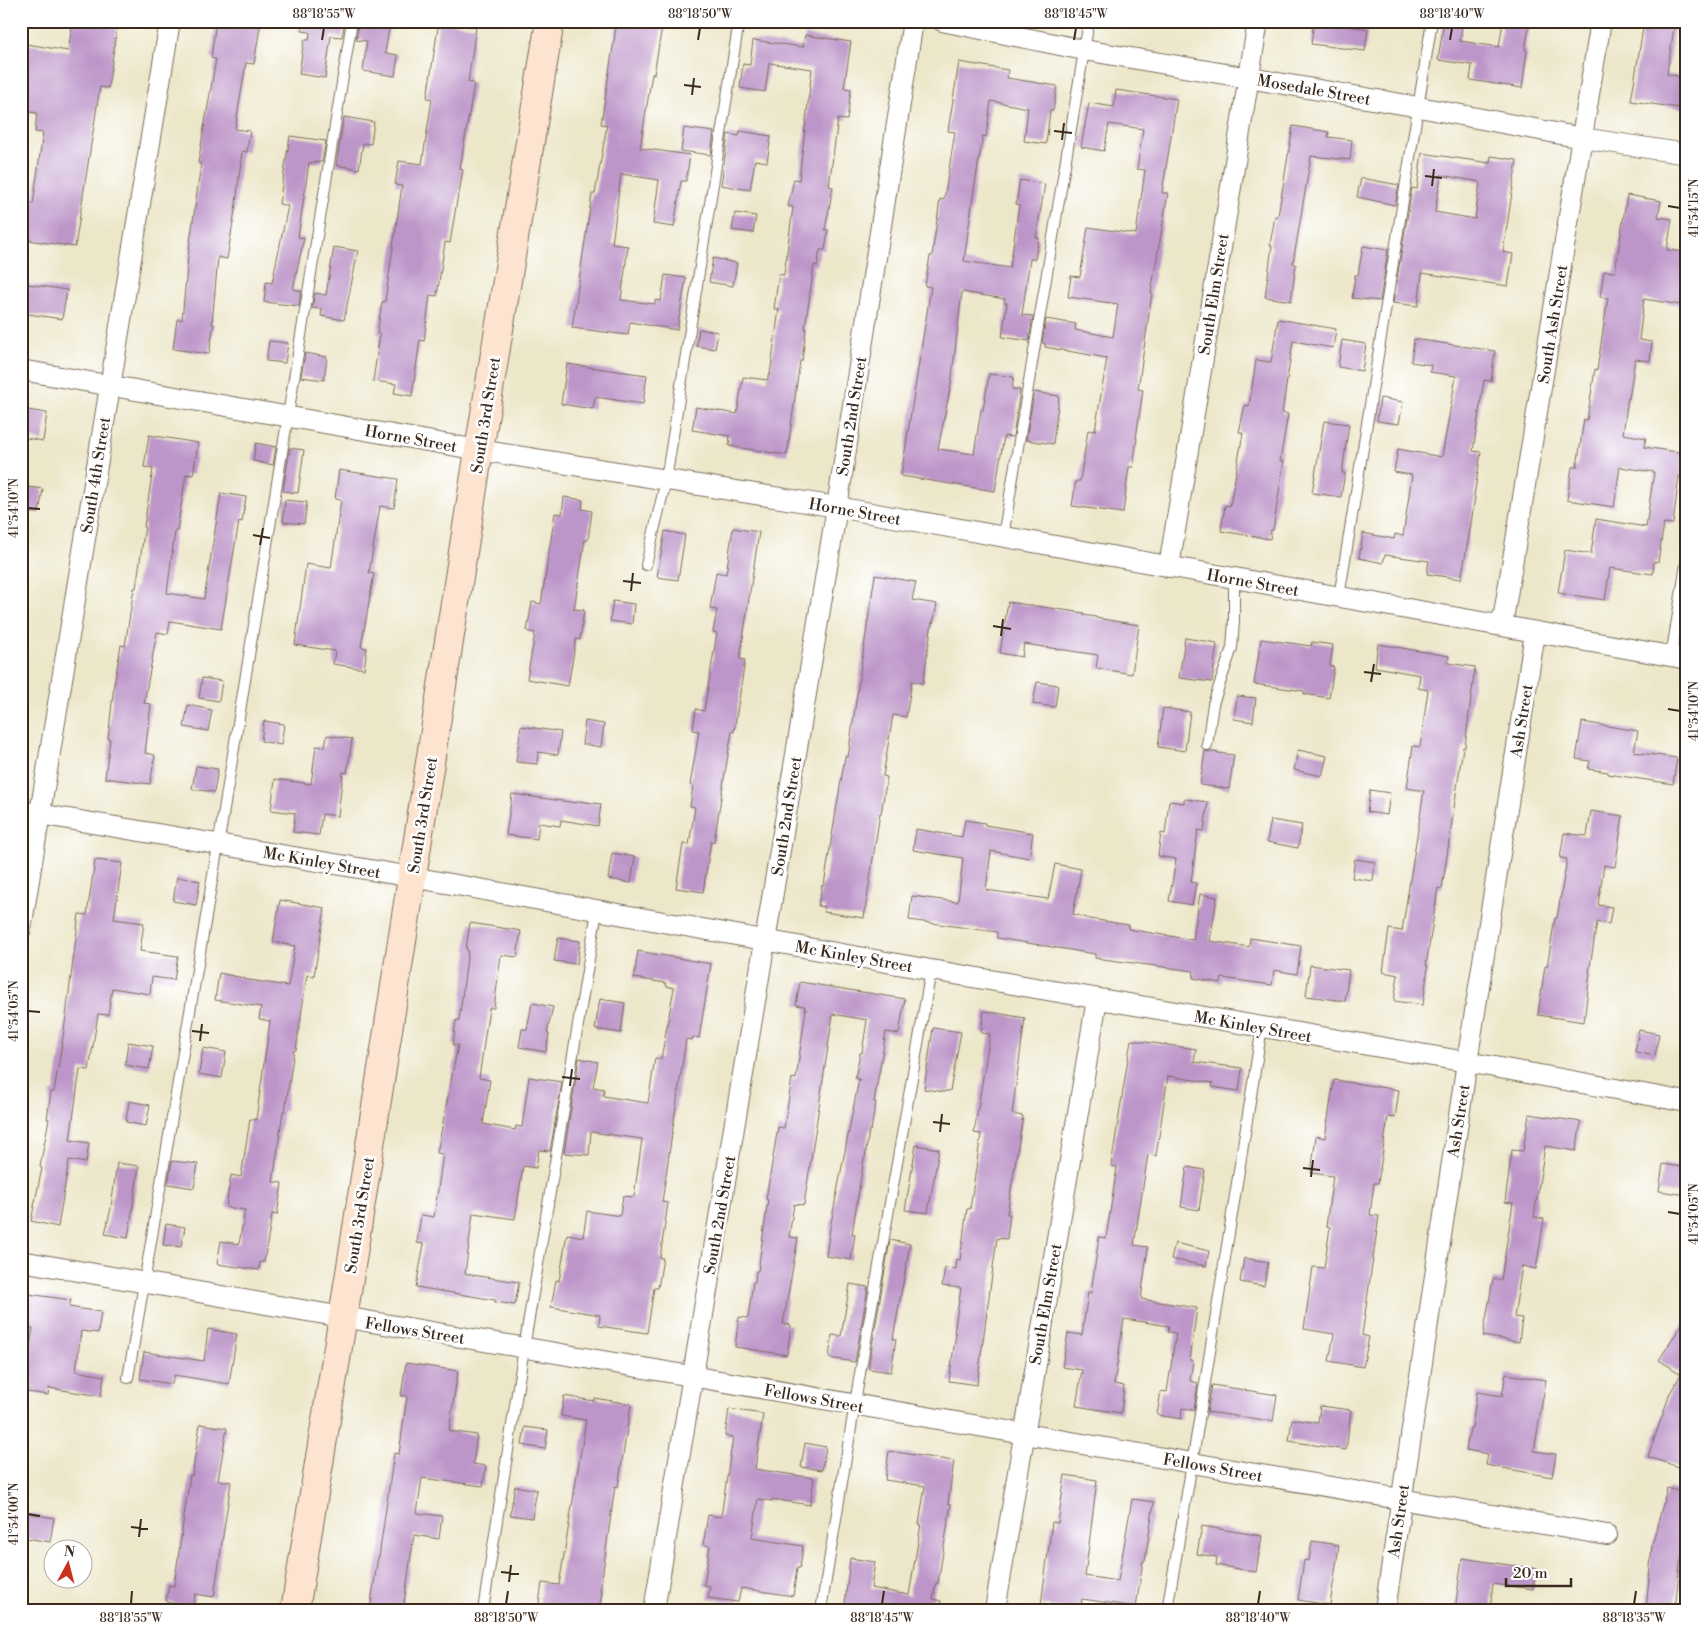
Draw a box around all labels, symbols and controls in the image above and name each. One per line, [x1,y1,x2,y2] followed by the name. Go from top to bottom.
[293,7,357,22] text: 88°18'55"W
[668,7,733,22] text: 88°18'50"W
[1044,7,1109,22] text: 88°18'45"W
[1420,7,1485,22] text: 88°18'40"W
[1255,70,1373,110] street label: Mosedale Street
[1687,179,1702,237] text: 41°54'15"N
[1195,232,1234,356] street label: South Elm Street
[1534,263,1572,385] street label: South Ash Street
[467,355,505,475] street label: South 3rd Street
[833,355,871,477] street label: South 2nd Street
[77,415,115,535] street label: South 4th Street
[363,421,459,457] street label: Horne Street
[7,478,22,538] text: 41°54'10"N
[807,494,903,530] street label: Horne Street
[1205,565,1301,601] street label: Horne Street
[1687,681,1702,741] text: 41°54'10"N
[1506,683,1538,760] street label: Ash Street
[404,755,442,875] street label: South 3rd Street
[768,755,806,877] street label: South 2nd Street
[261,843,383,883] street label: Mc Kinley Street
[793,937,915,977] street label: Mc Kinley Street
[7,980,22,1042] text: 41°54'05"N
[1192,1007,1314,1047] street label: Mc Kinley Street
[1443,1083,1475,1160] street label: Ash Street
[700,1154,740,1276] street label: South 2nd Street
[341,1155,379,1275] street label: South 3rd Street
[1687,1183,1702,1245] text: 41°54'05"N
[1025,1242,1067,1366] street label: South Elm Street
[364,1313,466,1349] street label: Fellows Street
[762,1380,865,1418] street label: Fellows Street
[1161,1449,1264,1487] street label: Fellows Street
[7,1482,22,1545] text: 41°54'00"N
[1384,1483,1414,1560] street label: Ash Street
[42,1538,92,1588] north arrow
[63,1542,76,1562] text: N
[1506,1556,1570,1588] scale bar
[1513,1564,1548,1583] text: 20 m
[100,1611,164,1626] text: 88°18'55"W
[474,1611,539,1626] text: 88°18'50"W
[850,1611,915,1626] text: 88°18'45"W
[1226,1611,1291,1626] text: 88°18'40"W
[1603,1611,1667,1626] text: 88°18'35"W

